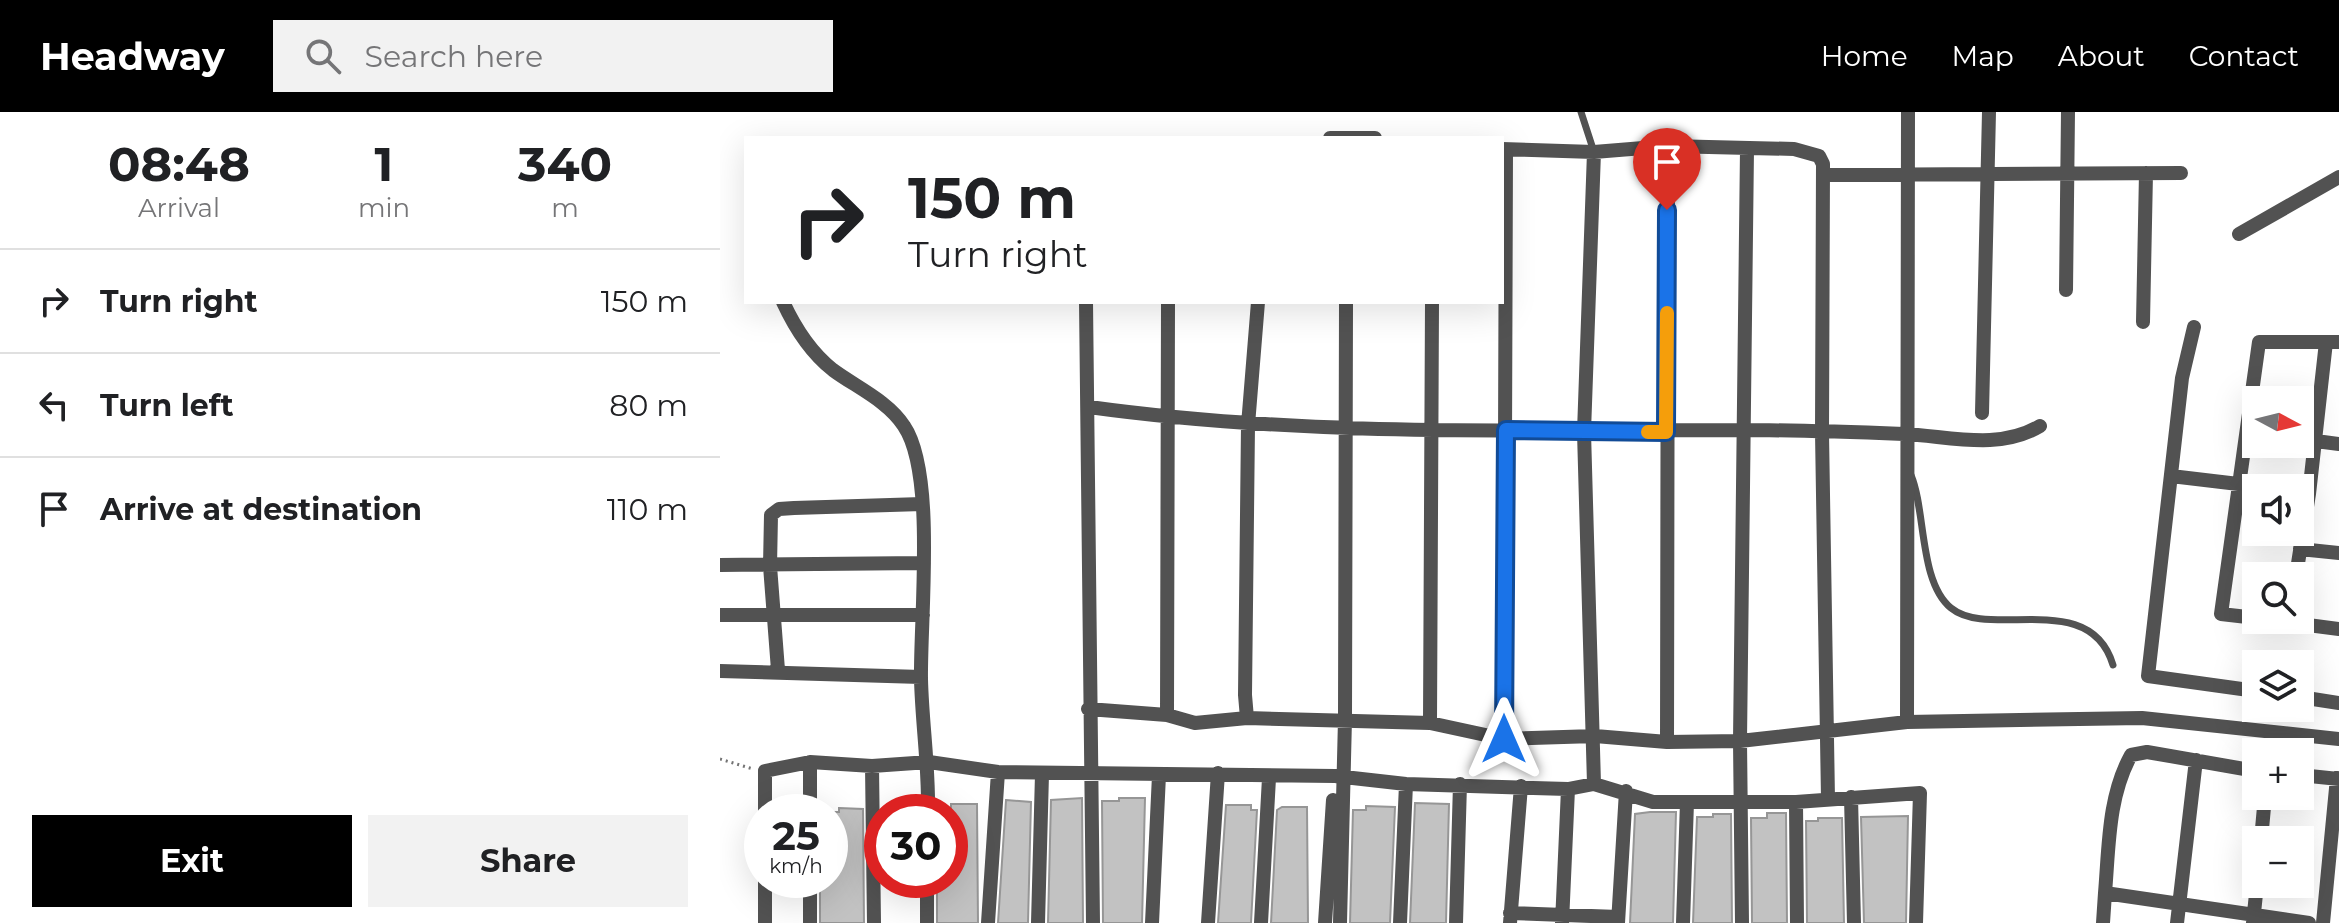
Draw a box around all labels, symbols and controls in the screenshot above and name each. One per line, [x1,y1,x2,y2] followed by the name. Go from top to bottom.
[273,20,833,92] search box
[40,33,225,80] text: Headway
[301,34,345,78] icon: search
[365,38,543,75] text: Search here
[1821,39,1908,73] text: Home
[1952,39,2014,73] text: Map
[2058,39,2145,73] text: About
[2189,39,2299,73] text: Contact
[1633,128,1701,210] pin
[108,135,250,193] text: 08:48
[375,135,393,193] text: 1
[518,135,612,193] text: 340
[1645,140,1689,184] icon: arrive
[908,164,1076,232] text: 150 m
[776,168,880,272] icon: right
[138,192,220,224] text: Arrival
[358,192,410,224] text: min
[551,192,579,224] text: m
[908,232,1088,276] text: Turn right
[32,279,76,323] icon: right
[100,283,257,320] text: Turn right
[601,283,688,320] text: 150 m
[32,383,76,427] icon: left
[2242,386,2314,458] north arrow
[2242,386,2314,898] map controls
[100,387,233,424] text: Turn left
[609,387,688,424] text: 80 m
[2242,474,2314,546] button: sound
[32,487,76,531] icon: arrive
[100,491,422,528] text: Arrive at destination
[607,491,688,528] text: 110 m
[2242,562,2314,634] button: search
[2242,650,2314,722] button: layers
[1462,697,1546,781] position arrow
[2242,738,2314,810] button: +
[864,794,968,898] speed limit sign: 30
[772,811,820,860] text: 25
[32,815,352,907] button: Exit
[368,815,688,907] button: Share
[2242,826,2314,898] button: −
[769,854,823,878] text: km/h

